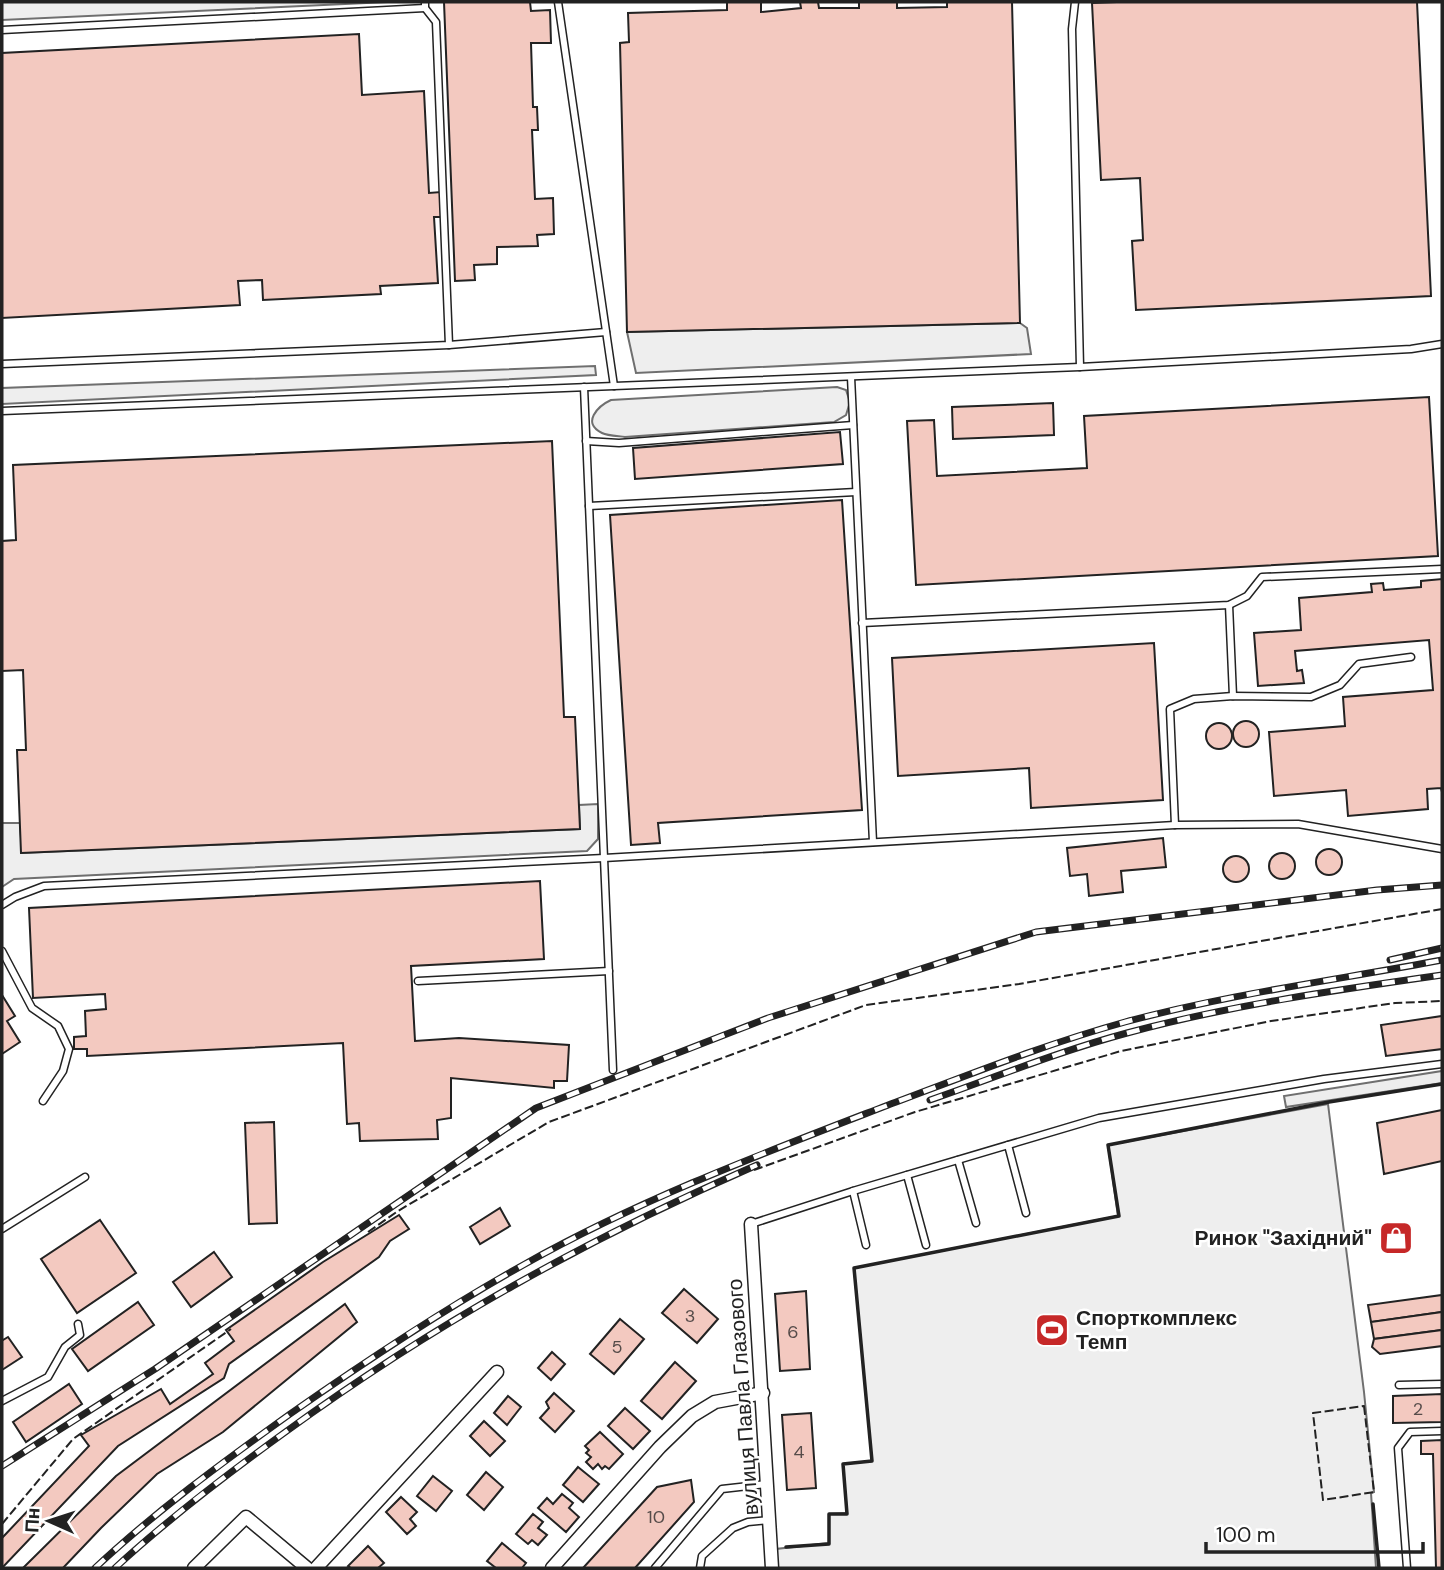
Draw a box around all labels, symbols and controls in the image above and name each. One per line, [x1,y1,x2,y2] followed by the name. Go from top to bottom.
[1377,1219,1415,1257] shop icon: Ринок "Західний"
[1195,1224,1372,1252] place label: Ринок "Західний"
[721,1278,765,1516] street label: вулиця Павла Глазового
[685,1304,695,1328] house number: 3
[1076,1304,1237,1356] place label: Спорткомплекс Темп
[1033,1311,1071,1349] sports icon: Спорткомплекс Темп
[787,1320,799,1344] house number: 6
[612,1335,622,1359] house number: 5
[1413,1397,1423,1421] house number: 2
[794,1440,805,1464] house number: 4
[14,1486,84,1556] north arrow
[647,1505,665,1529] house number: 10
[19,1507,46,1533] text: Пн
[1206,1510,1423,1554] scale bar
[1216,1521,1276,1549] text: 100 m

